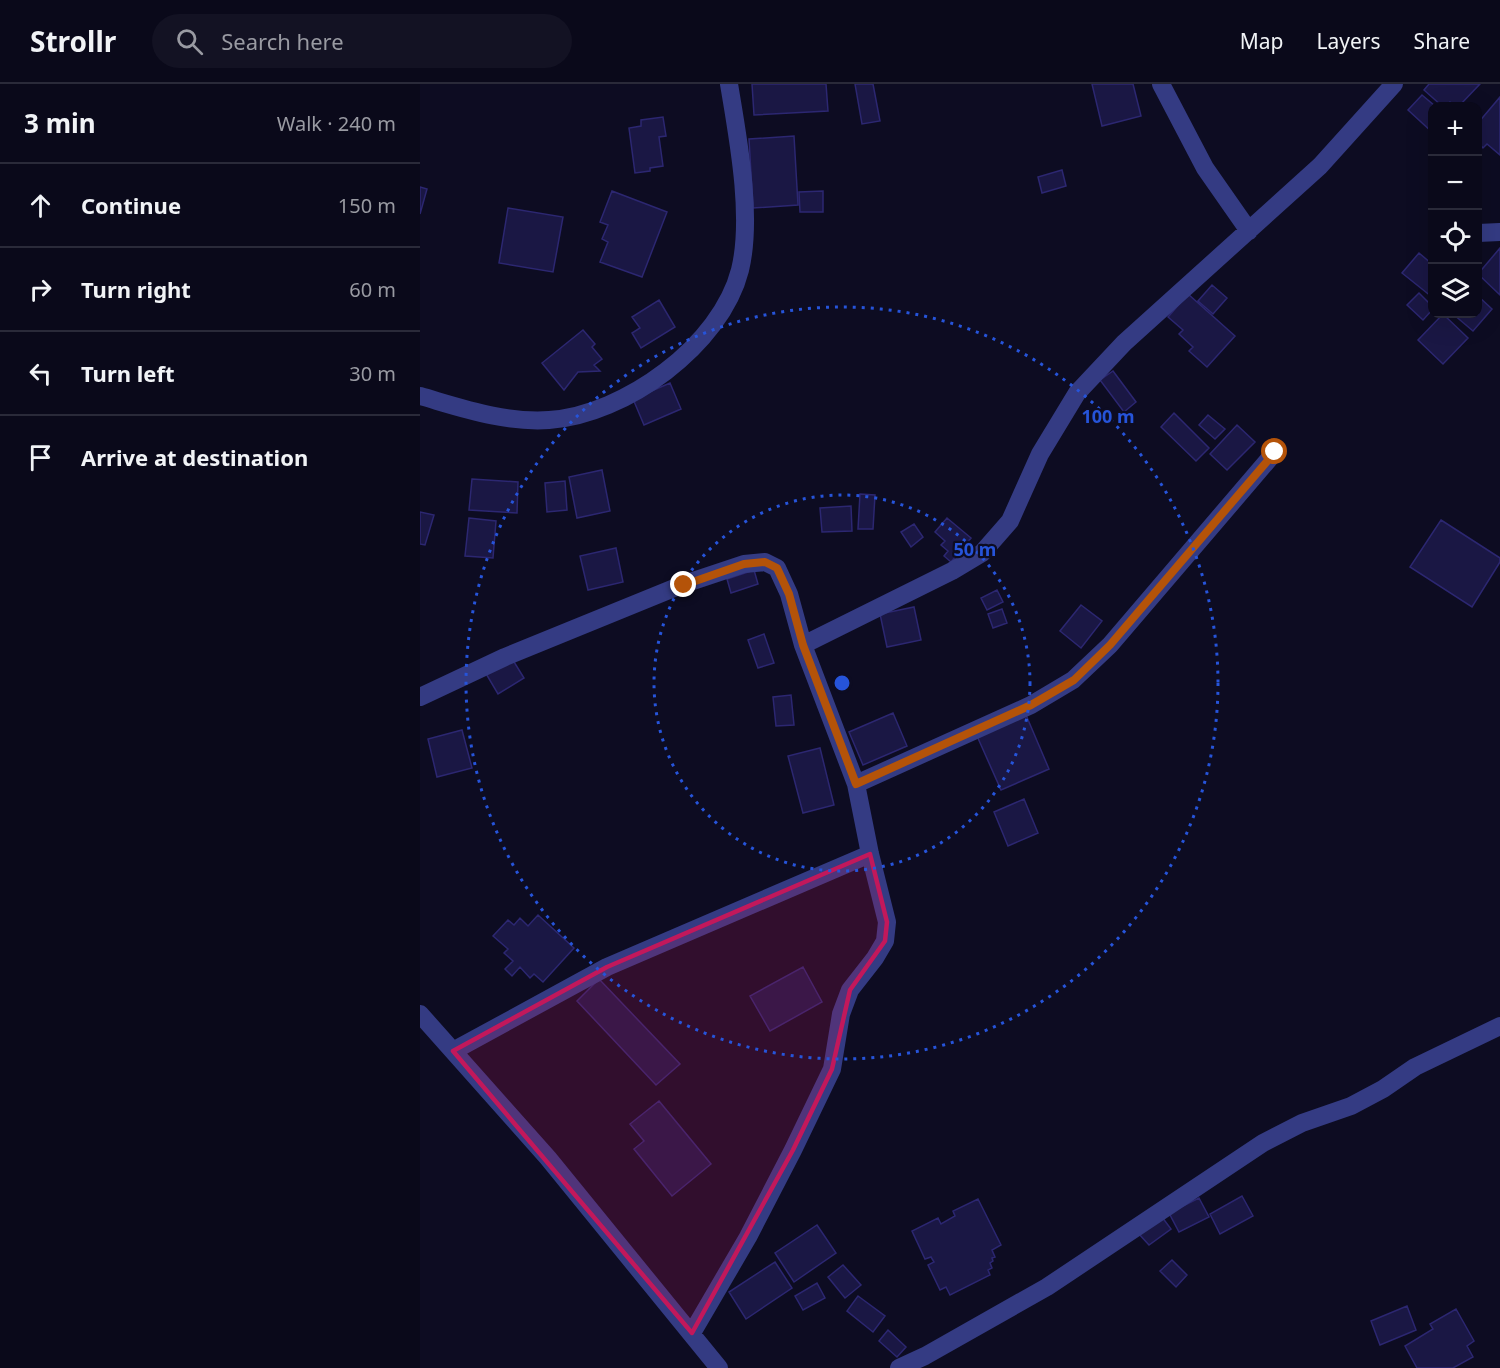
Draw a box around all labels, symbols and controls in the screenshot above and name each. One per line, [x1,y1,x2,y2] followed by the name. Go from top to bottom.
[152,14,572,68] search box
[30,22,116,60] text: Strollr
[173,25,206,58] icon: search
[221,26,344,56] text: Search here
[1240,27,1284,55] text: Map
[1317,27,1381,55] text: Layers
[1414,27,1470,55] text: Share
[1428,102,1482,318] map controls
[1428,102,1482,156] button: +
[24,105,96,141] text: 3 min
[277,110,396,137] text: Walk · 240 m
[1428,156,1482,210] button: −
[24,189,57,222] icon: ahead
[81,190,181,220] text: Continue
[338,192,396,219] text: 150 m
[1428,210,1482,264] button: locate
[1428,264,1482,318] button: layers
[24,273,57,306] icon: right
[81,274,191,304] text: Turn right
[349,276,396,303] text: 60 m
[24,357,57,390] icon: left
[81,358,175,388] text: Turn left
[349,360,396,387] text: 30 m
[1081,404,1135,428] text: 100 m
[1261,438,1287,464] route start
[24,441,57,474] icon: arrive
[81,442,308,472] text: Arrive at destination
[954,537,996,561] text: 50 m
[670,571,696,597] route end
[832,673,852,693] centre of rings

